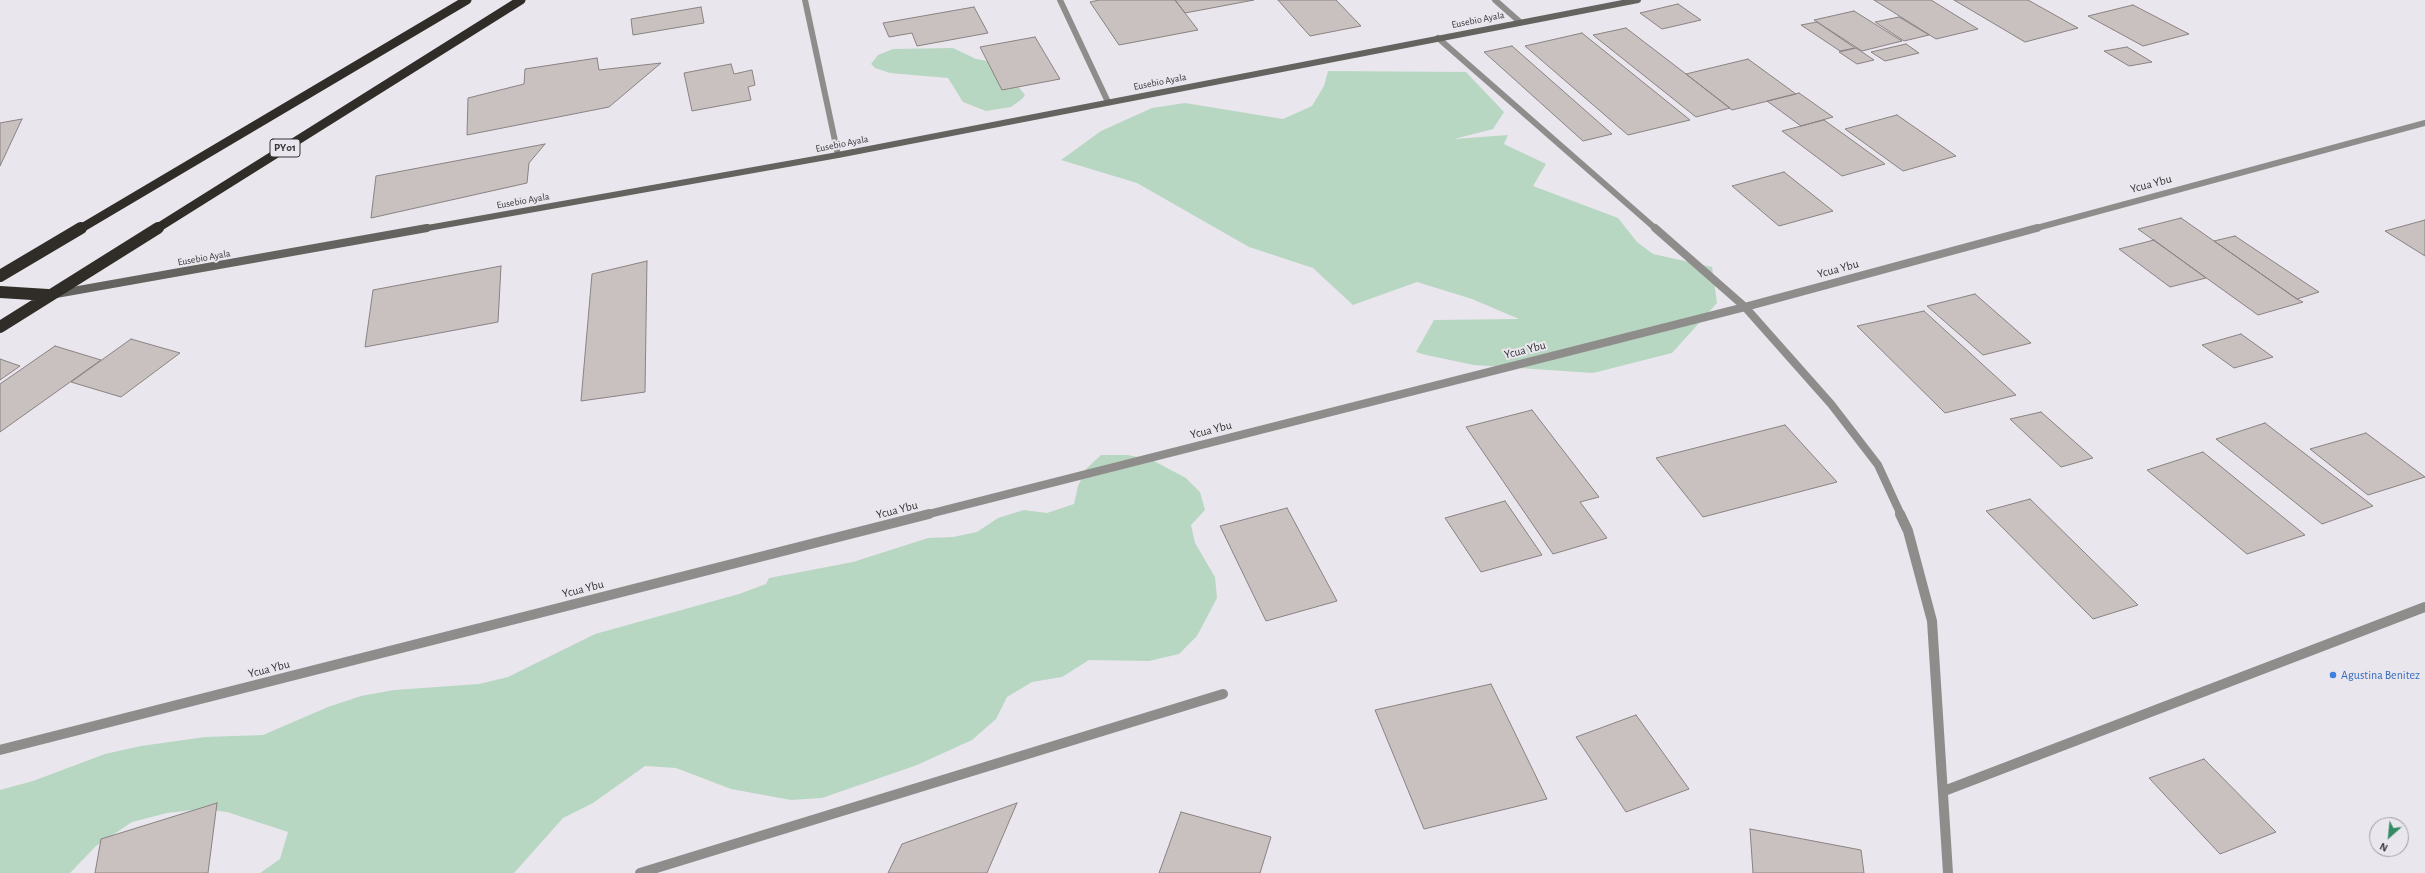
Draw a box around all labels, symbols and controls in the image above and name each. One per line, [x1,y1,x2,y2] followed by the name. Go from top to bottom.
[1451,9,1505,31] street label: Eusebio Ayala
[1133,71,1187,93] street label: Eusebio Ayala
[815,133,869,155] street label: Eusebio Ayala
[270,139,300,157] road number: PY01
[2129,172,2173,196] street label: Ycua Ybu
[496,190,550,212] street label: Eusebio Ayala
[177,247,231,269] street label: Eusebio Ayala
[1816,257,1860,281] street label: Ycua Ybu
[1503,338,1547,362] street label: Ycua Ybu
[1189,418,1233,442] street label: Ycua Ybu
[875,498,919,522] street label: Ycua Ybu
[561,577,605,601] street label: Ycua Ybu
[247,657,291,681] street label: Ycua Ybu
[2341,668,2420,682] place label: Agustina Benitez
[2328,670,2338,680] marker: Agustina Benitez
[2369,817,2409,857] north arrow
[2378,841,2390,854] text: N

